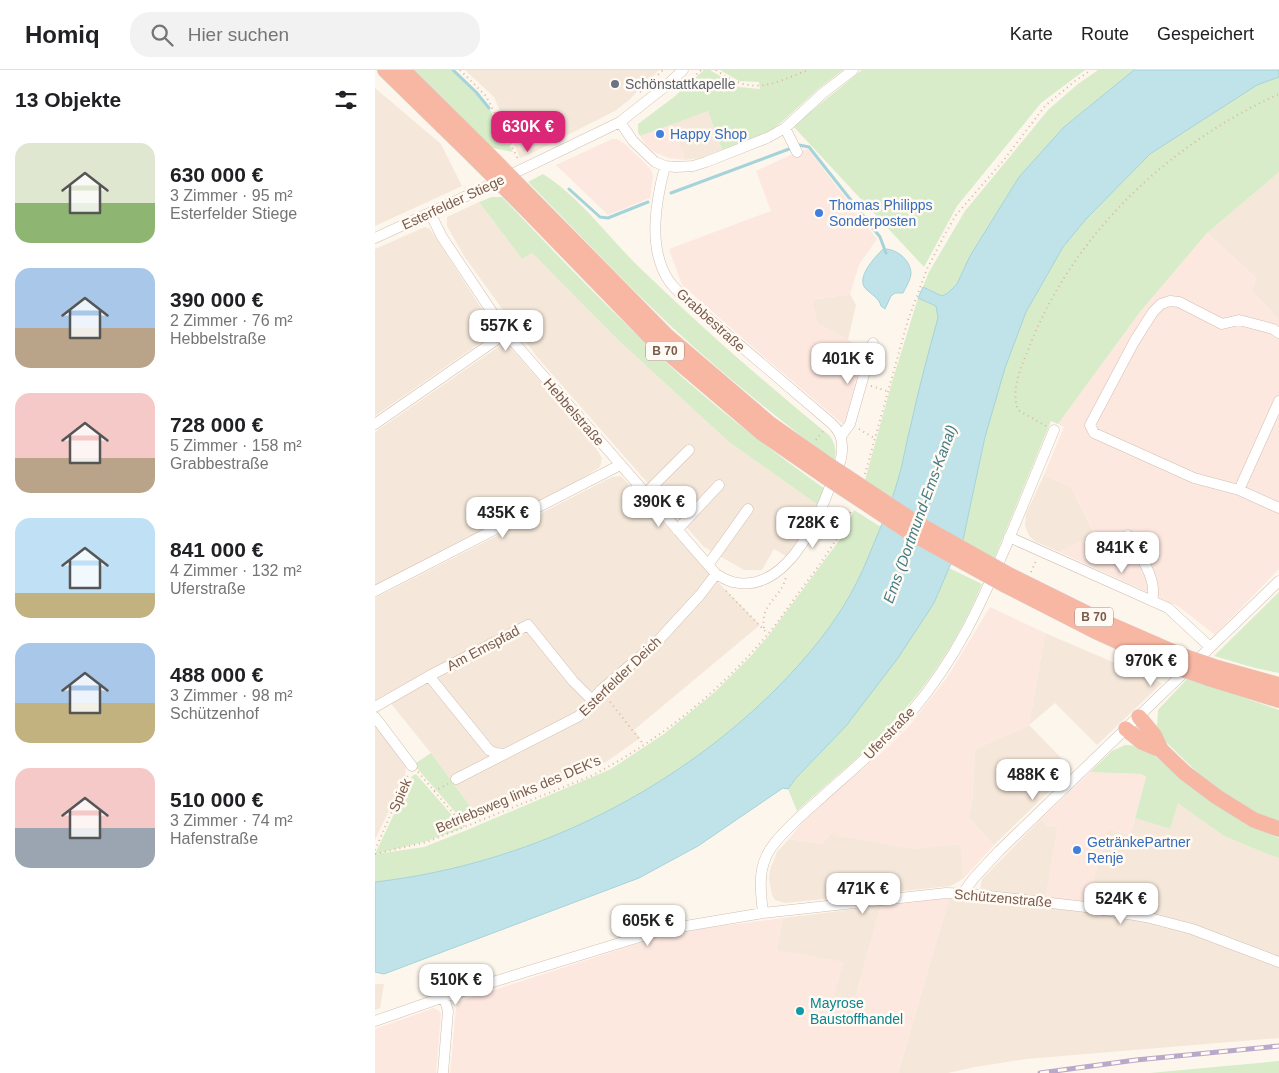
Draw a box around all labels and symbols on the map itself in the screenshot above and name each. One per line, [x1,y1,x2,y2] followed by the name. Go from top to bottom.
[625,76,736,92] place label: Schönstattkapelle
[609,78,621,90] marker: Schönstattkapelle
[487,111,569,153] pin: 630K €
[670,126,747,142] place label: Happy Shop
[654,128,666,140] marker: Happy Shop
[399,171,507,233] street label: Esterfelder Stiege
[829,197,933,229] place label: Thomas Philipps Sonderposten
[813,207,825,219] marker: Thomas Philipps Sonderposten
[674,285,749,355] street label: Grabbestraße
[465,310,547,352] pin: 557K €
[646,342,684,360] road number: B 70
[807,342,889,385] pin: 401K €
[540,375,608,449] street label: Hebbelstraße
[879,422,960,605] water label: Ems (Dortmund-Ems-Kanal)
[618,486,700,528] pin: 390K €
[462,496,544,539] pin: 435K €
[772,506,854,549] pin: 728K €
[1081,532,1163,574] pin: 841K €
[1075,608,1113,626] road number: B 70
[444,622,522,674] street label: Am Emspfad
[576,633,664,719] street label: Esterfelder Deich
[1110,644,1192,687] pin: 970K €
[860,704,918,762] street label: Uferstraße
[433,752,603,836] street label: Betriebsweg links des DEK's
[992,758,1074,801] pin: 488K €
[386,775,415,814] street label: Spiek
[1087,834,1191,866] place label: GetränkePartner Renje
[1071,844,1083,856] marker: GetränkePartner Renje
[822,872,904,915] pin: 471K €
[1080,882,1162,925] pin: 524K €
[953,886,1053,910] street label: Schützenstraße
[607,904,689,947] pin: 605K €
[415,964,497,1006] pin: 510K €
[810,995,903,1027] place label: Mayrose Baustoffhandel
[794,1005,806,1017] marker: Mayrose Baustoffhandel

